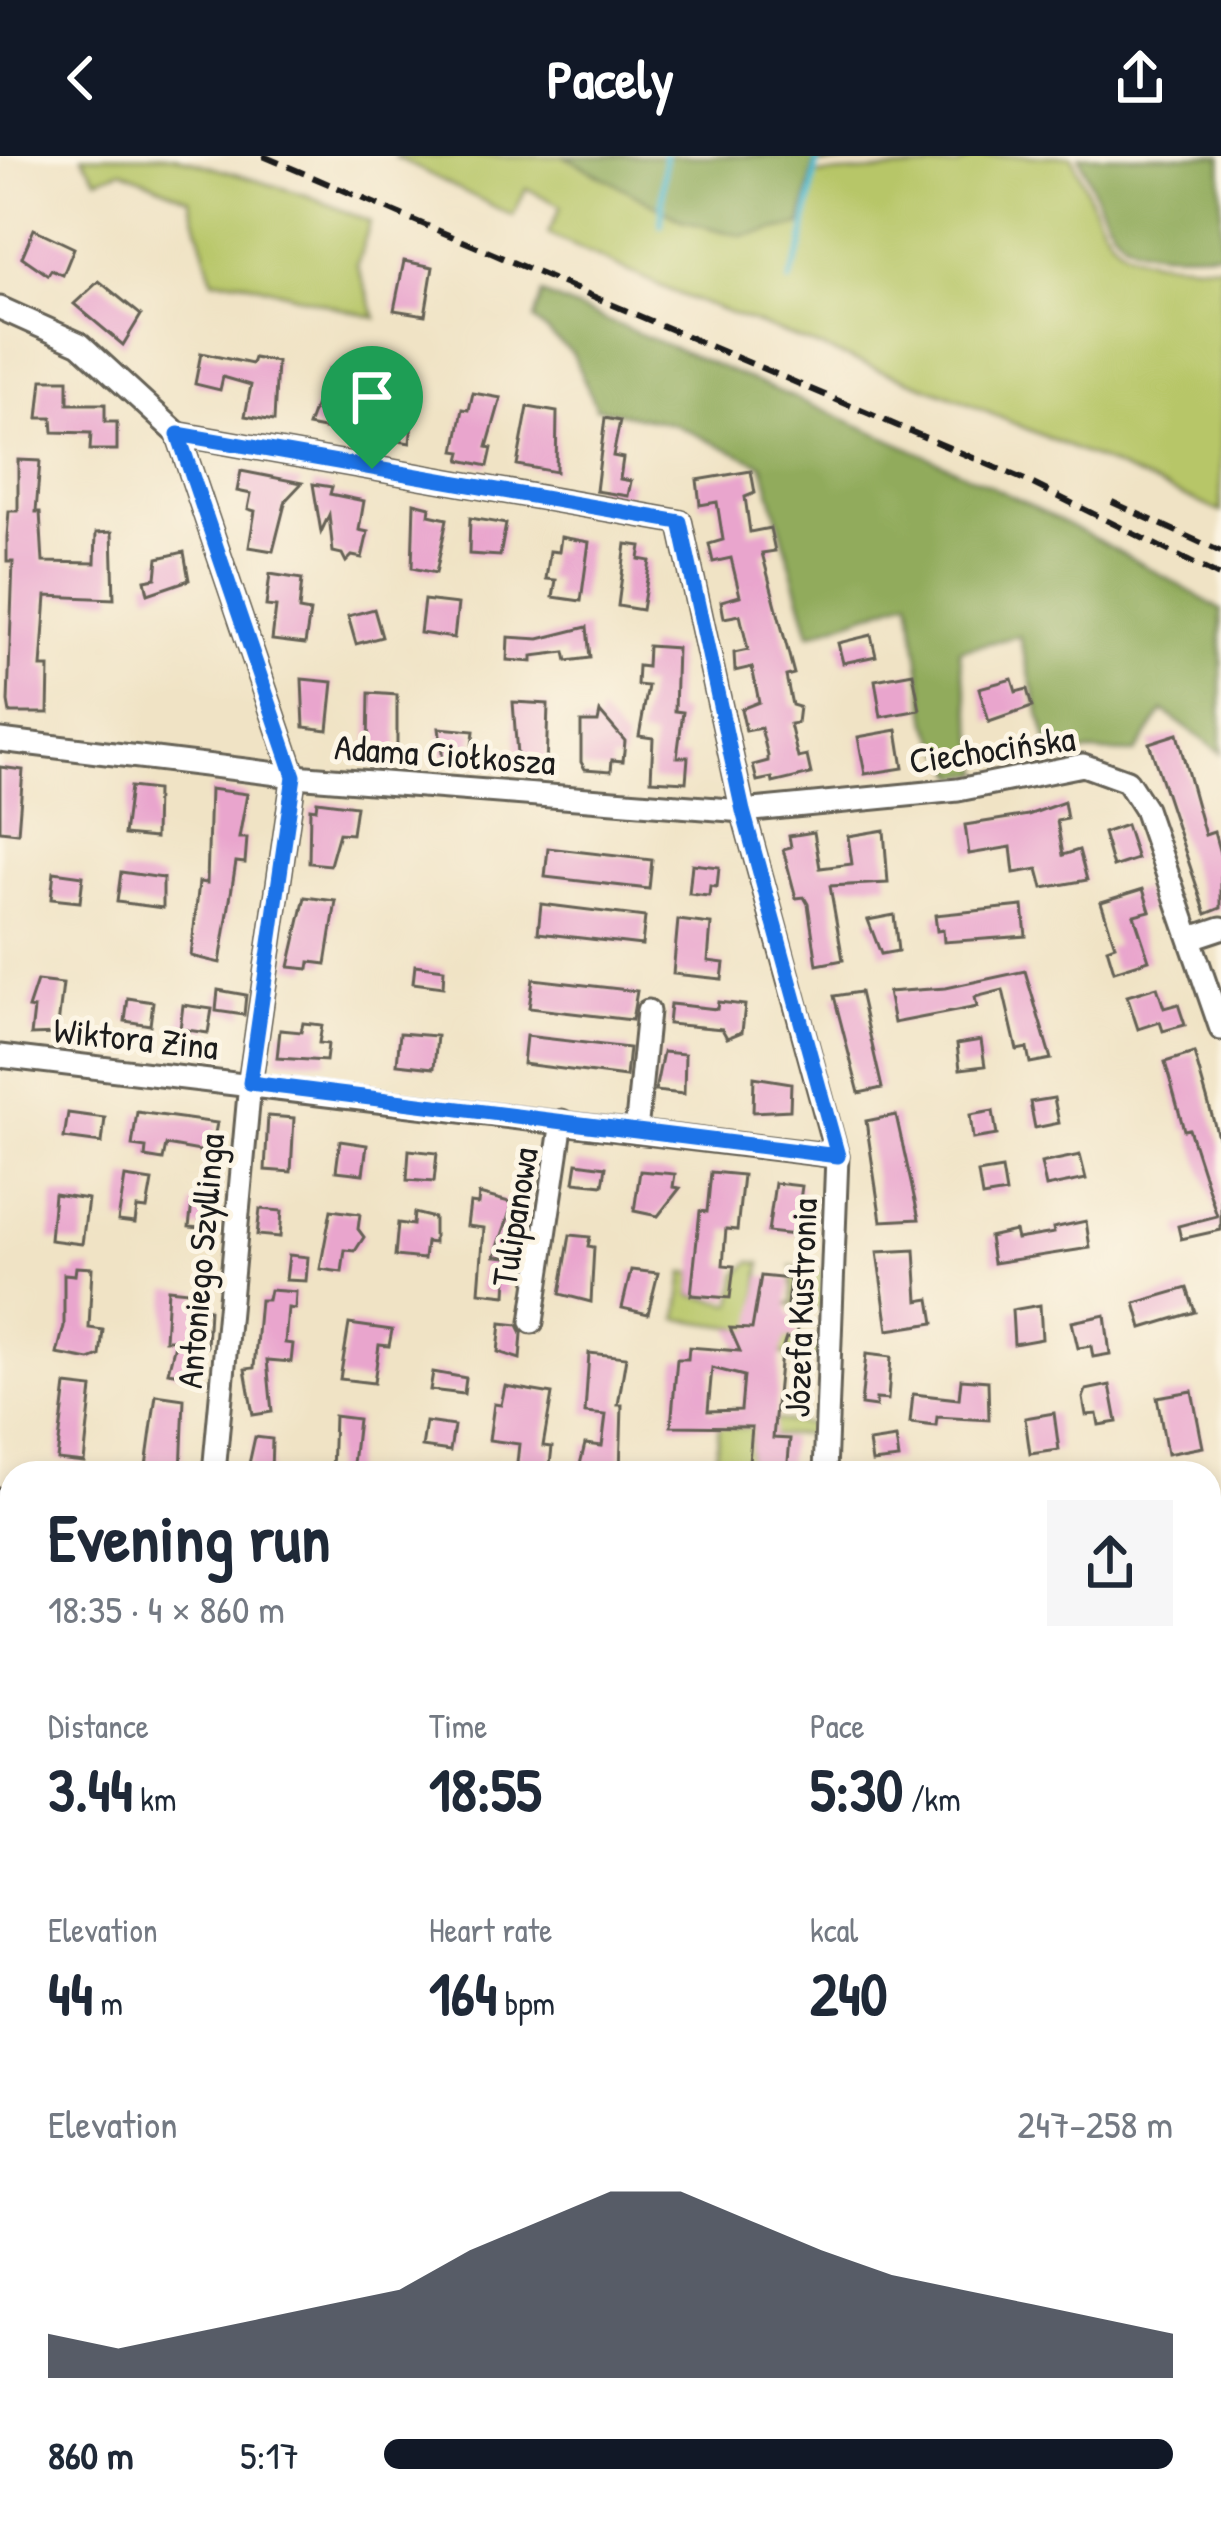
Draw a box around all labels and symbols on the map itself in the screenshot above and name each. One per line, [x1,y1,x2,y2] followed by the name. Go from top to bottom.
[321,346,423,469] pin
[906,713,1078,784] street label: Ciechocińska
[333,721,557,786] street label: Adama Ciołkosza
[51,1005,221,1070] street label: Wiktora Zina
[164,1132,235,1390] street label: Antoniego Szyllinga
[478,1144,549,1290] street label: Tulipanowa
[771,1198,828,1418] street label: Józefa Kustronia

